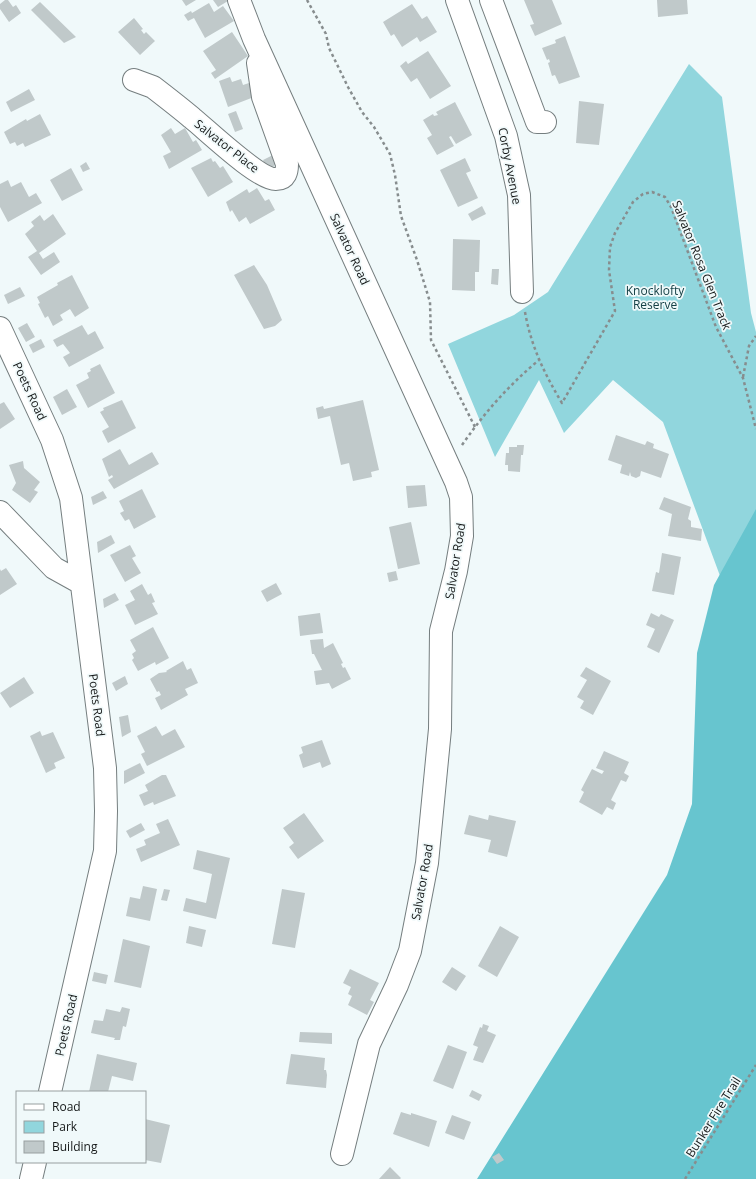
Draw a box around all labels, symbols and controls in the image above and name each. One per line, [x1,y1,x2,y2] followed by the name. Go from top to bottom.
[191,115,263,177] street label: Salvator Place
[494,126,526,206] street label: Corby Avenue
[668,198,736,333] street label: Salvator Rosa Glen Track
[326,210,374,288] street label: Salvator Road
[626,282,685,313] park label: Knocklofty Reserve
[9,359,51,423] street label: Poets Road
[441,522,469,600] street label: Salvator Road
[85,673,109,737] street label: Poets Road
[407,843,437,921] street label: Salvator Road
[51,992,81,1058] street label: Poets Road
[681,1074,745,1160] street label: Bunker Fire Trail
[16,1091,146,1163] legend
[52,1098,81,1115] text: Road
[52,1118,78,1135] text: Park
[52,1138,98,1155] text: Building

